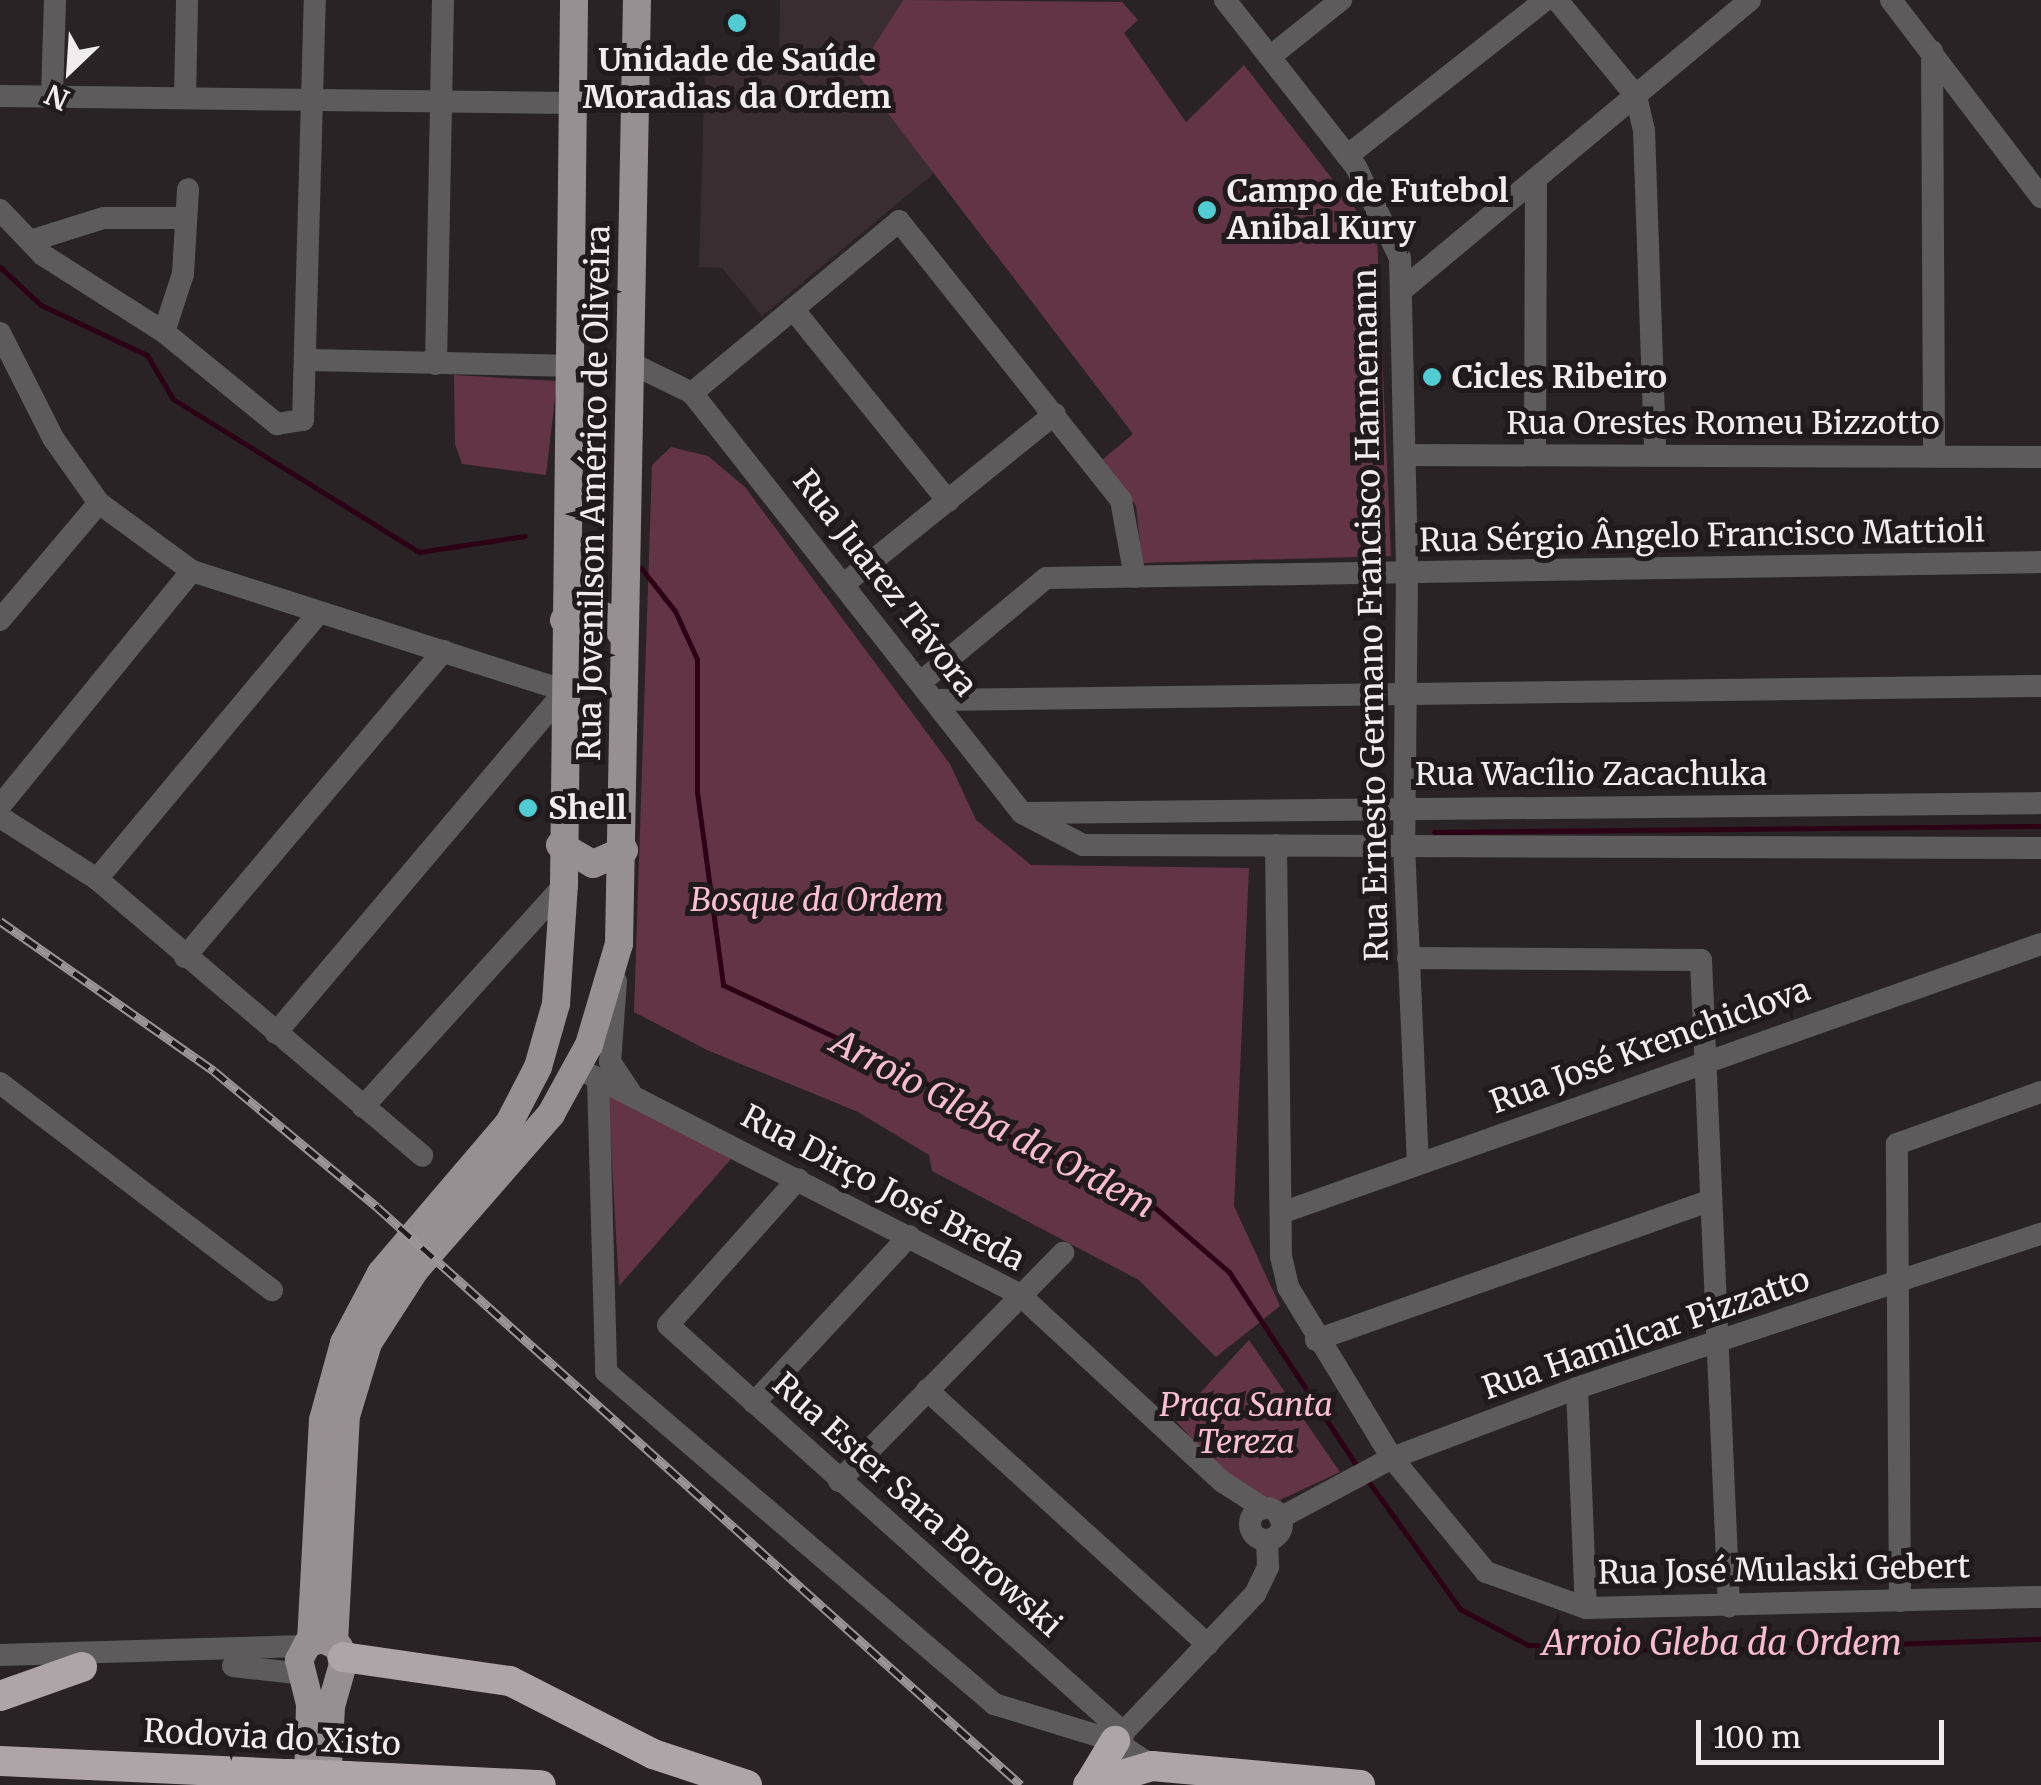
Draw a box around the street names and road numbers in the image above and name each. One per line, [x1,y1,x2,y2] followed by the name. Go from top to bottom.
[570,225,618,761] street label: Rua Jovenilson Américo de Oliveira
[1346,268,1396,962] street label: Rua Ernesto Germano Francisco Hannemann
[1506,404,1940,442] street label: Rua Orestes Romeu Bizzotto
[785,462,985,704] street label: Rua Juarez Távora
[1419,512,1985,560] street label: Rua Sérgio Ângelo Francisco Mattioli
[1415,755,1767,793] street label: Rua Wacílio Zacachuka
[1485,970,1815,1122] street label: Rua José Krenchiclova
[735,1097,1031,1279] street label: Rua Dirço José Breda
[1478,1260,1814,1408] street label: Rua Hamilcar Pizzatto
[765,1365,1069,1645] street label: Rua Ester Sara Borowski
[1598,1548,1970,1592] street label: Rua José Mulaski Gebert
[142,1712,402,1764] street label: Rodovia do Xisto

